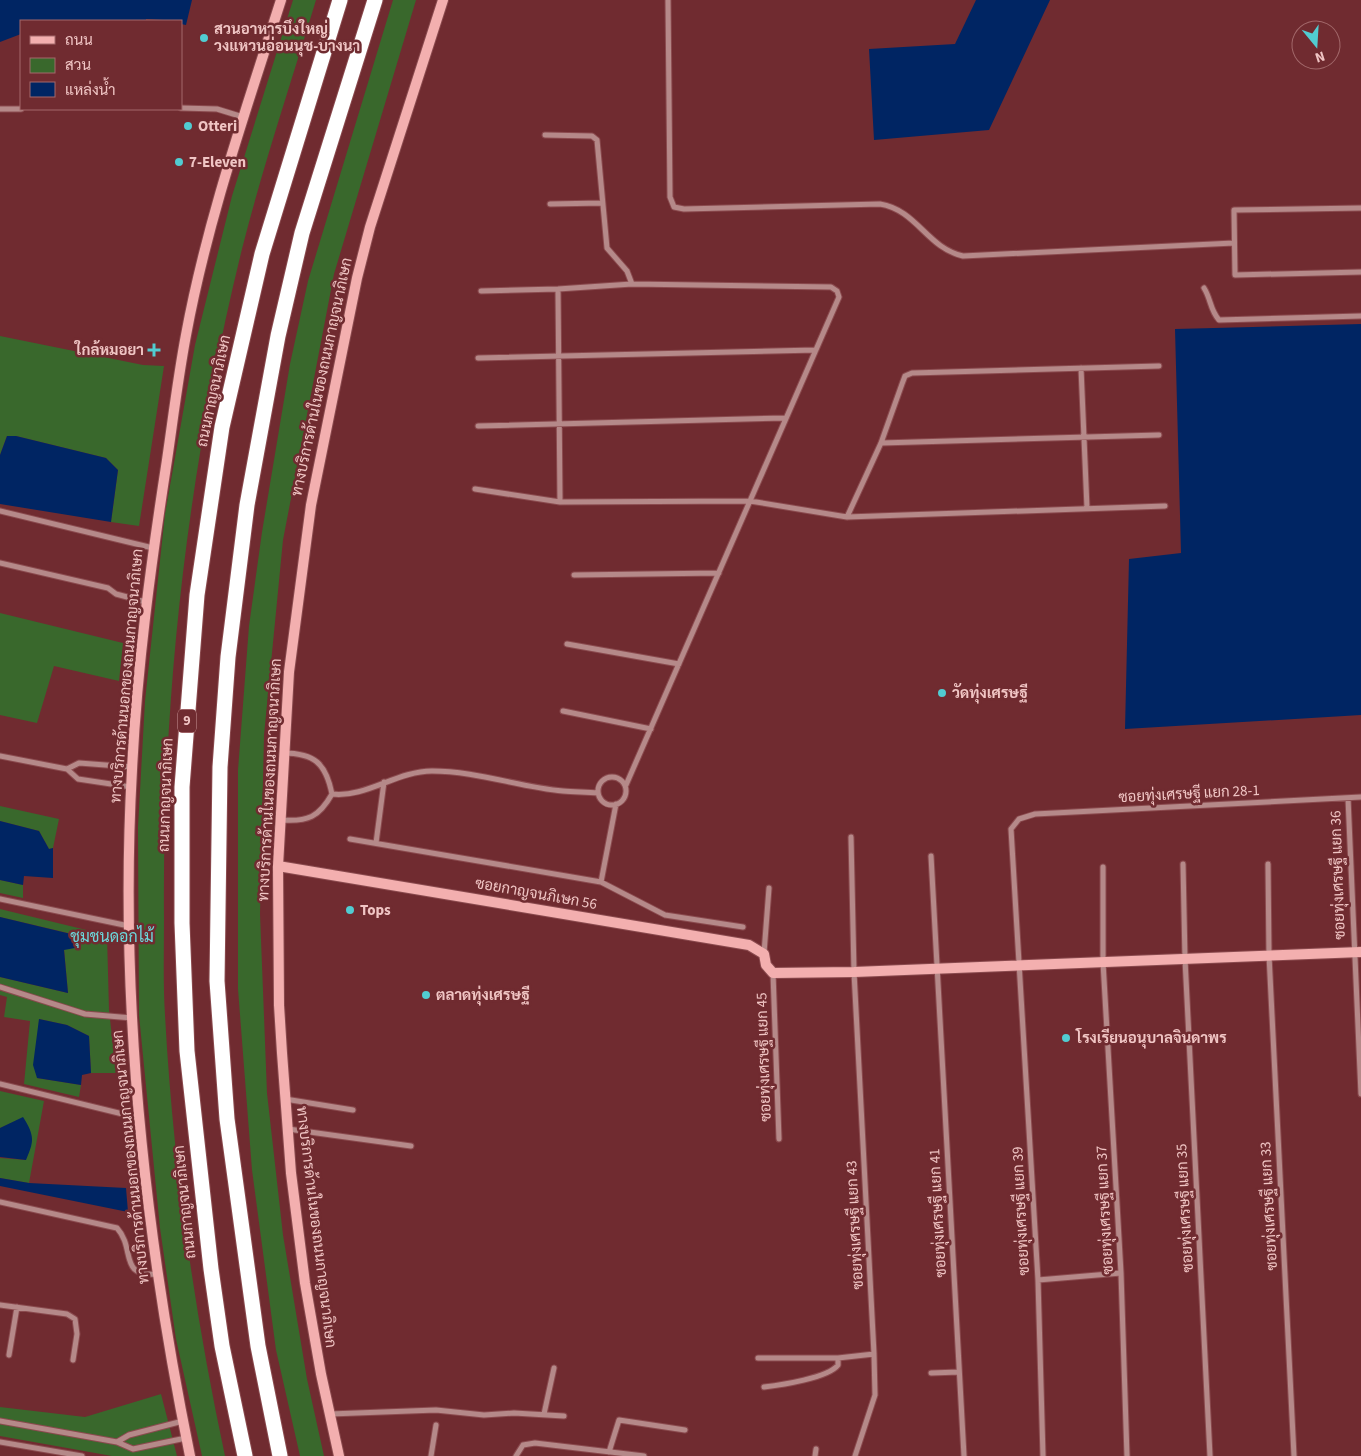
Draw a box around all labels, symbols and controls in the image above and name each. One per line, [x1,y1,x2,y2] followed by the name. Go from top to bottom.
[214,19,360,57] place label: สวนอาหารบึงใหญ่ วงแหวนอ่อนนุช-บางนา
[20,20,182,110] legend
[1291,20,1341,70] north arrow
[65,30,93,51] text: ถนน
[198,32,210,44] marker: สวนอาหารบึงใหญ่ วงแหวนอ่อนนุช-บางนา
[1312,45,1327,67] text: N
[65,55,91,76] text: สวน
[65,77,116,101] text: แหล่งน้ำ
[198,116,237,137] place label: Otteri
[182,120,194,132] marker: Otteri
[189,152,246,173] place label: 7-Eleven
[173,156,185,168] marker: 7-Eleven
[286,256,358,498] street label: ทางบริการด้านในของถนนกาญจนาภิเษก
[192,333,236,449] street label: ถนนกาญจนาภิเษก
[74,340,144,361] place label: ใกล้หมอยา
[148,344,160,356] marker: ใกล้หมอยา
[105,548,149,804] street label: ทางบริการด้านนอกของถนนกาญจนาภิเษก
[253,658,287,902] street label: ทางบริการด้านในของถนนกาญจนาภิเษก
[952,683,1028,704] place label: วัดทุ่งเศรษฐี
[936,687,948,699] marker: วัดทุ่งเศรษฐี
[178,709,196,732] road number: 9
[154,738,178,852] street label: ถนนกาญจนาภิเษก
[1118,780,1260,808] street label: ซอยทุ่งเศรษฐี แยก 28-1
[1325,810,1351,940] street label: ซอยทุ่งเศรษฐี แยก 36
[473,873,599,915] street label: ซอยกาญจนภิเษก 56
[360,900,391,921] place label: Tops
[344,904,356,916] marker: Tops
[70,925,155,948] district label: ชุมชนดอกไม้
[436,985,530,1006] place label: ตลาดทุ่งเศรษฐี
[420,989,432,1001] marker: ตลาดทุ่งเศรษฐี
[751,992,777,1122] street label: ซอยทุ่งเศรษฐี แยก 45
[1075,1027,1227,1049] place label: โรงเรียนอนุบาลจินดาพร
[107,1029,155,1285] street label: ทางบริการด้านนอกของถนนกาญจนาภิเษก
[1060,1032,1072,1044] marker: โรงเรียนอนุบาลจินดาพร
[291,1105,341,1349] street label: ทางบริการด้านในของถนนกาญจนาภิเษก
[1255,1141,1283,1271] street label: ซอยทุ่งเศรษฐี แยก 33
[1171,1143,1199,1273] street label: ซอยทุ่งเศรษฐี แยก 35
[169,1144,201,1260] street label: ถนนกาญจนาภิเษก
[1091,1145,1119,1275] street label: ซอยทุ่งเศรษฐี แยก 37
[1007,1146,1035,1276] street label: ซอยทุ่งเศรษฐี แยก 39
[924,1148,952,1278] street label: ซอยทุ่งเศรษฐี แยก 41
[841,1160,869,1290] street label: ซอยทุ่งเศรษฐี แยก 43

